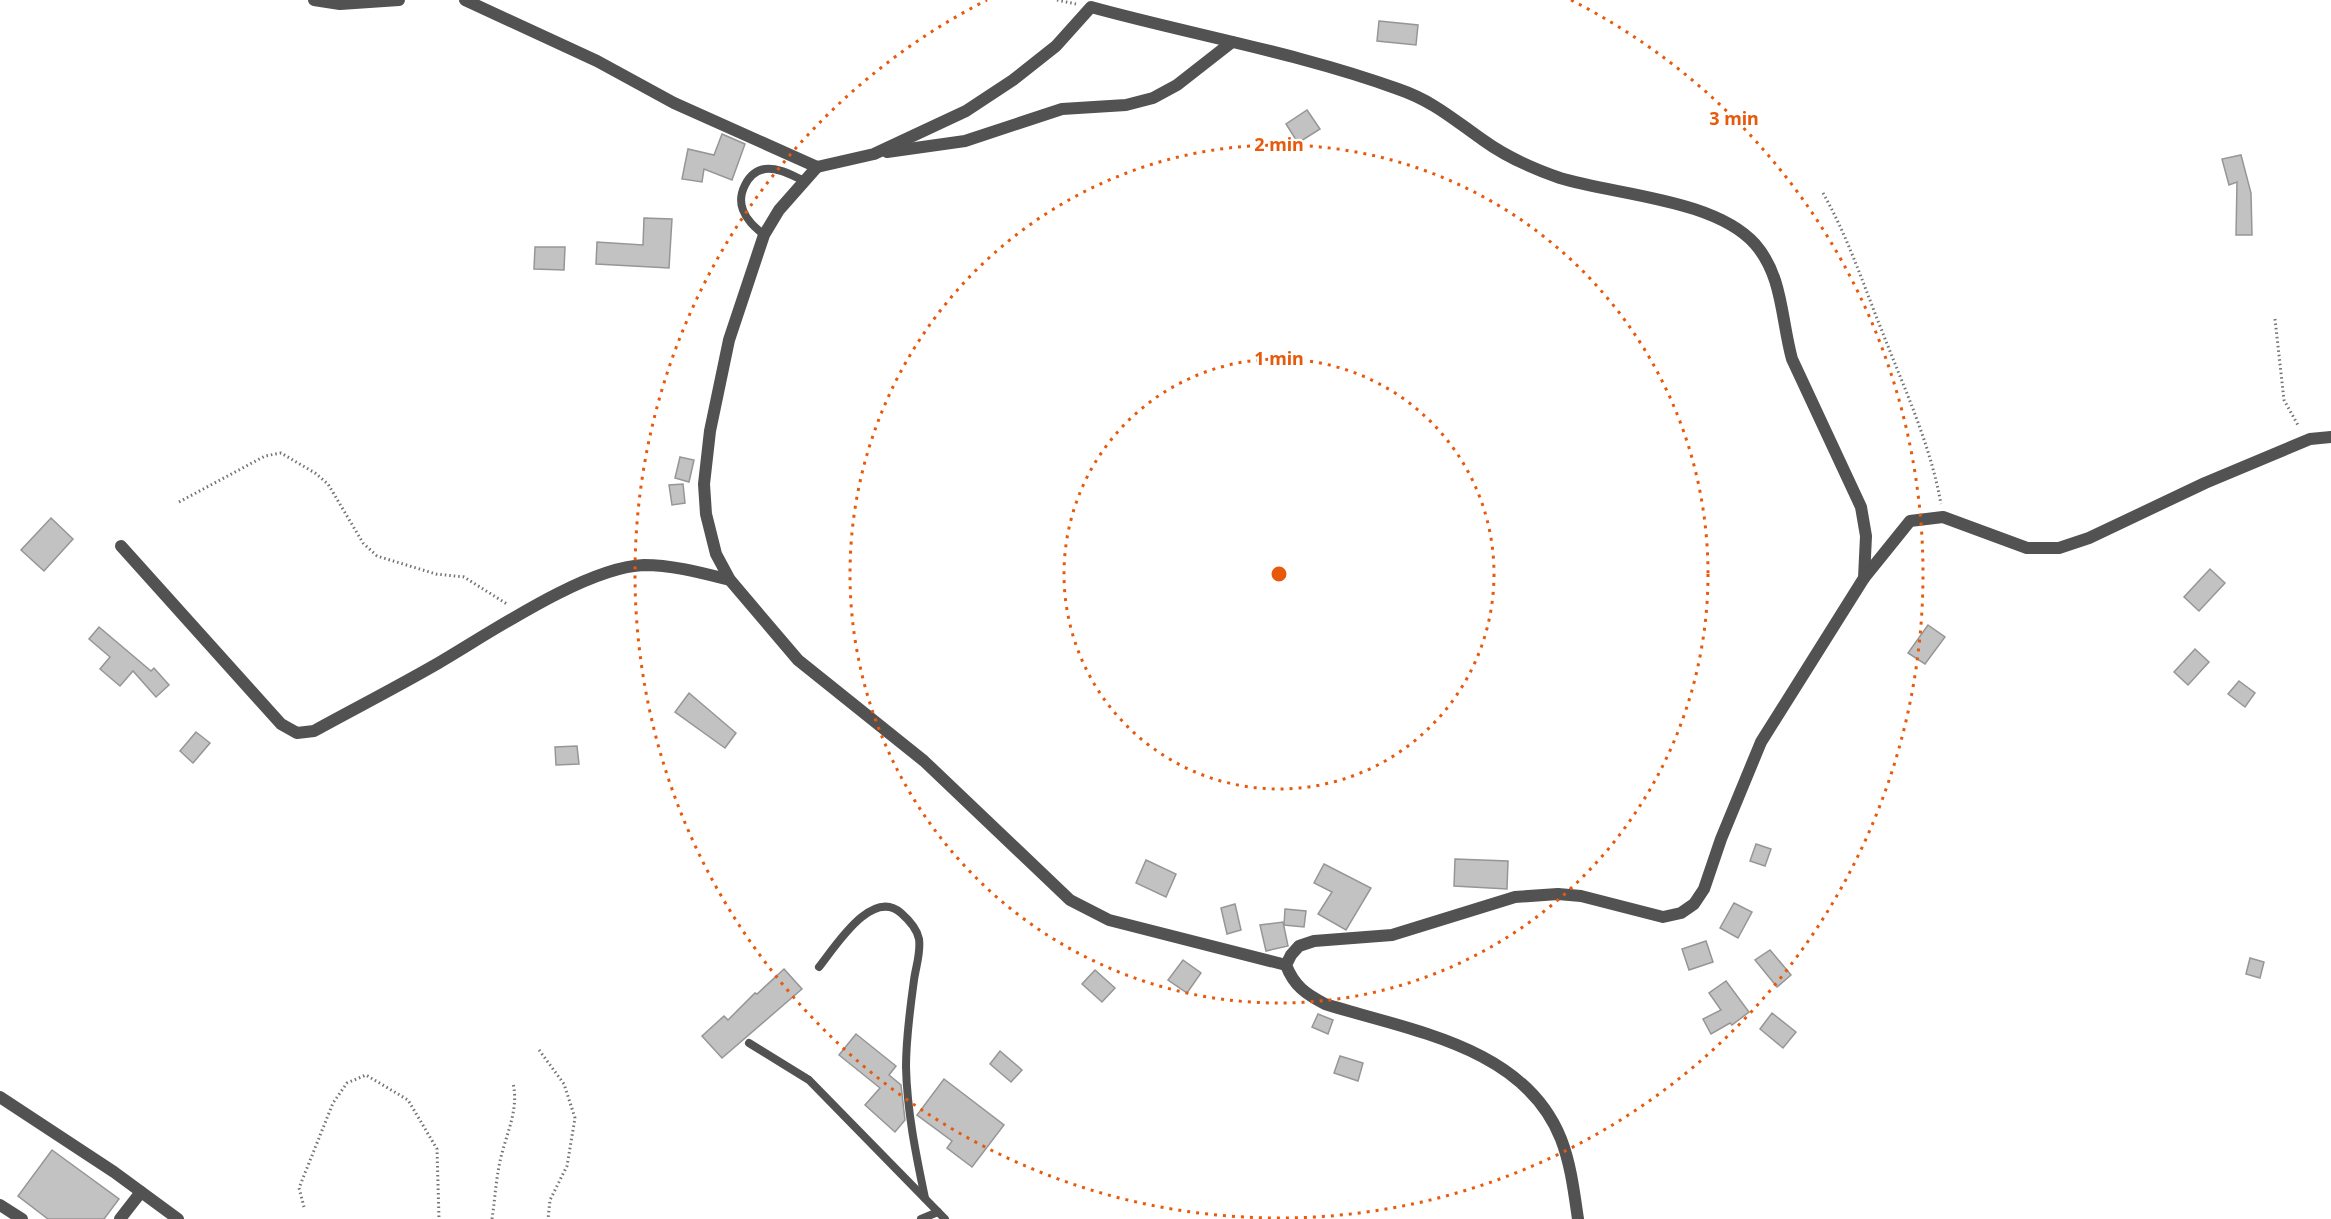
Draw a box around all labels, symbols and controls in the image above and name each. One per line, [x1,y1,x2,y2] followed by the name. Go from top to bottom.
[1709,106,1759,130] text: 3 min
[1254,132,1304,156] text: 2 min
[1254,346,1304,370] text: 1 min
[1269,564,1289,584] centre of rings

